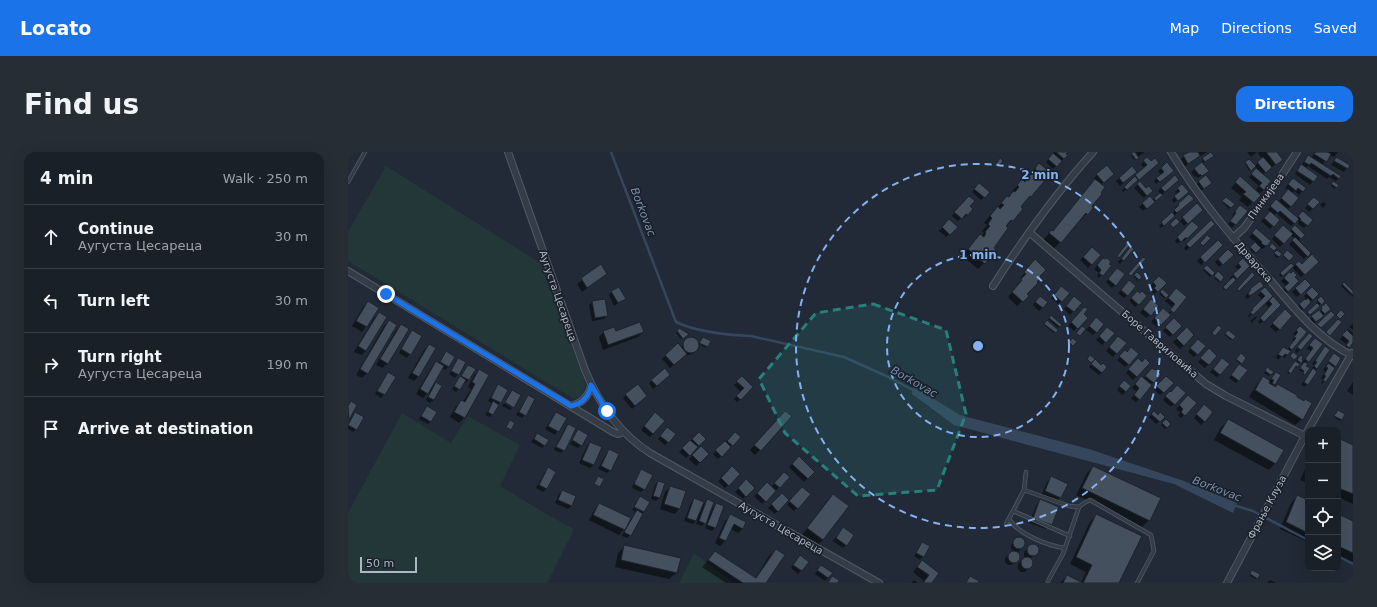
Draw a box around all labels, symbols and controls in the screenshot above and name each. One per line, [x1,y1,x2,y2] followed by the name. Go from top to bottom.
[20,17,91,39] text: Locato
[1170,20,1199,36] text: Map
[1221,20,1292,36] text: Directions
[1314,20,1357,36] text: Saved
[1236,86,1353,122] button: Directions
[24,88,139,121] text: Find us
[40,168,93,188] text: 4 min
[1021,168,1059,182] text: 2 min
[223,171,308,186] text: Walk · 250 m
[1246,171,1286,221] street label: Пинкијева
[628,186,658,238] water label: Borkovac
[78,220,154,238] text: Continue
[40,226,62,248] icon: ahead
[275,229,308,244] text: 30 m
[78,238,202,253] text: Аугуста Цесареца
[1233,239,1275,285] street label: Дрварска
[959,248,997,262] text: 1 min
[537,249,579,343] street label: Аугуста Цесареца
[377,285,395,303] route end
[40,290,62,312] icon: left
[78,292,150,310] text: Turn left
[275,293,308,308] text: 30 m
[1120,308,1200,380] street label: Боре Гавриловића
[971,339,985,353] centre of rings
[78,348,162,366] text: Turn right
[40,354,62,376] icon: right
[266,357,308,372] text: 190 m
[889,364,939,400] water label: Borkovac
[78,366,202,381] text: Аугуста Цесареца
[598,402,616,420] route start
[40,418,62,440] icon: arrive
[78,420,253,438] text: Arrive at destination
[1305,427,1341,571] map controls
[1305,427,1341,463] button: +
[1305,463,1341,499] button: −
[1246,473,1288,541] street label: Фрање Клуза
[1191,474,1243,504] water label: Borkovac
[737,499,825,557] street label: Аугуста Цесареца
[1305,499,1341,535] button: locate
[1305,535,1341,571] button: layers
[360,555,417,574] scale bar
[366,557,394,570] text: 50 m

